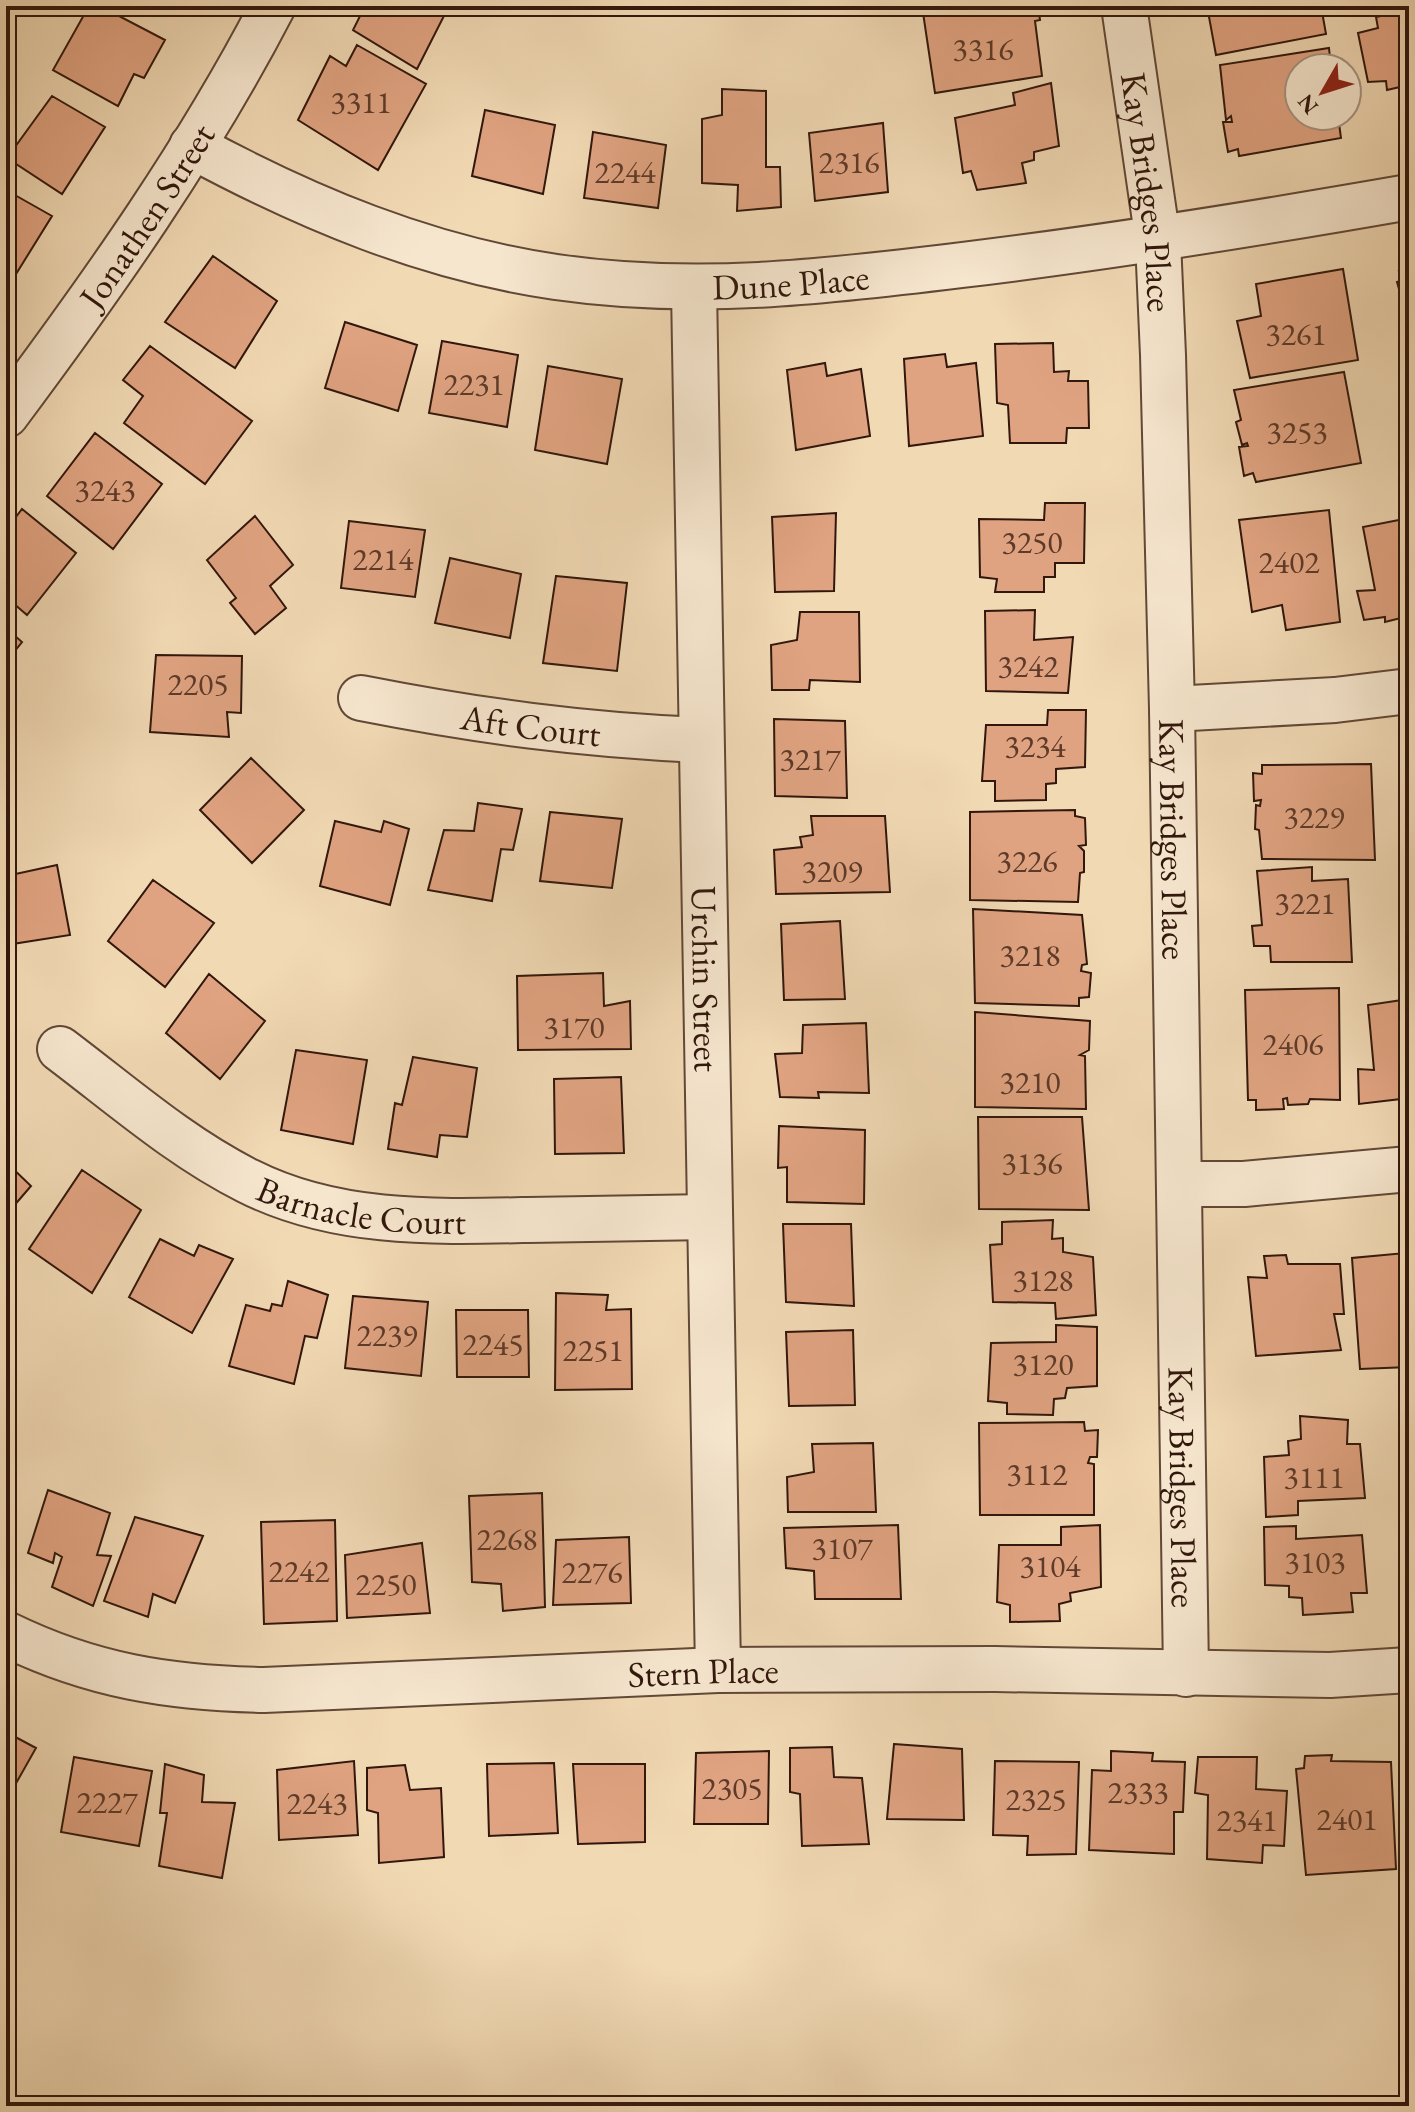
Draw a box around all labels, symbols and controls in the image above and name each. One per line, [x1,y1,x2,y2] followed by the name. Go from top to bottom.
[952,28,1014,70] house number: 3316
[1283,52,1363,132] north arrow
[1110,69,1185,313] street label: Kay Bridges Place
[330,81,392,123] house number: 3311
[1291,88,1325,120] text: N
[66,114,225,320] street label: Jonathen Street
[818,141,880,183] house number: 2316
[594,151,656,193] house number: 2244
[711,253,871,310] street label: Dune Place
[1265,313,1327,355] house number: 3261
[443,363,505,405] house number: 2231
[1266,411,1328,453] house number: 3253
[74,469,136,511] house number: 3243
[1001,521,1063,563] house number: 3250
[352,538,414,580] house number: 2214
[1258,541,1320,583] house number: 2402
[997,645,1059,687] house number: 3242
[167,663,229,705] house number: 2205
[457,693,603,757] street label: Aft Court
[1149,718,1199,960] street label: Kay Bridges Place
[1004,725,1066,767] house number: 3234
[779,738,841,780] house number: 3217
[1283,796,1345,838] house number: 3229
[996,840,1058,882] house number: 3226
[801,850,863,892] house number: 3209
[1274,882,1336,924] house number: 3221
[681,886,731,1073] street label: Urchin Street
[999,934,1061,976] house number: 3218
[543,1006,605,1048] house number: 3170
[1262,1023,1324,1065] house number: 2406
[999,1061,1061,1103] house number: 3210
[1001,1142,1063,1184] house number: 3136
[250,1165,467,1244] street label: Barnacle Court
[1012,1259,1074,1301] house number: 3128
[356,1314,418,1356] house number: 2239
[462,1323,524,1365] house number: 2245
[562,1329,624,1371] house number: 2251
[1012,1343,1074,1385] house number: 3120
[1158,1366,1209,1608] street label: Kay Bridges Place
[1006,1453,1068,1495] house number: 3112
[1283,1456,1345,1498] house number: 3111
[476,1518,538,1560] house number: 2268
[811,1527,873,1569] house number: 3107
[1284,1541,1346,1583] house number: 3103
[1019,1545,1081,1587] house number: 3104
[268,1550,330,1592] house number: 2242
[561,1551,623,1593] house number: 2276
[355,1563,417,1605] house number: 2250
[627,1646,779,1697] street label: Stern Place
[701,1767,763,1809] house number: 2305
[1107,1771,1169,1813] house number: 2333
[1005,1778,1067,1820] house number: 2325
[76,1781,138,1823] house number: 2227
[286,1782,348,1824] house number: 2243
[1316,1798,1378,1840] house number: 2401
[1216,1799,1278,1841] house number: 2341

